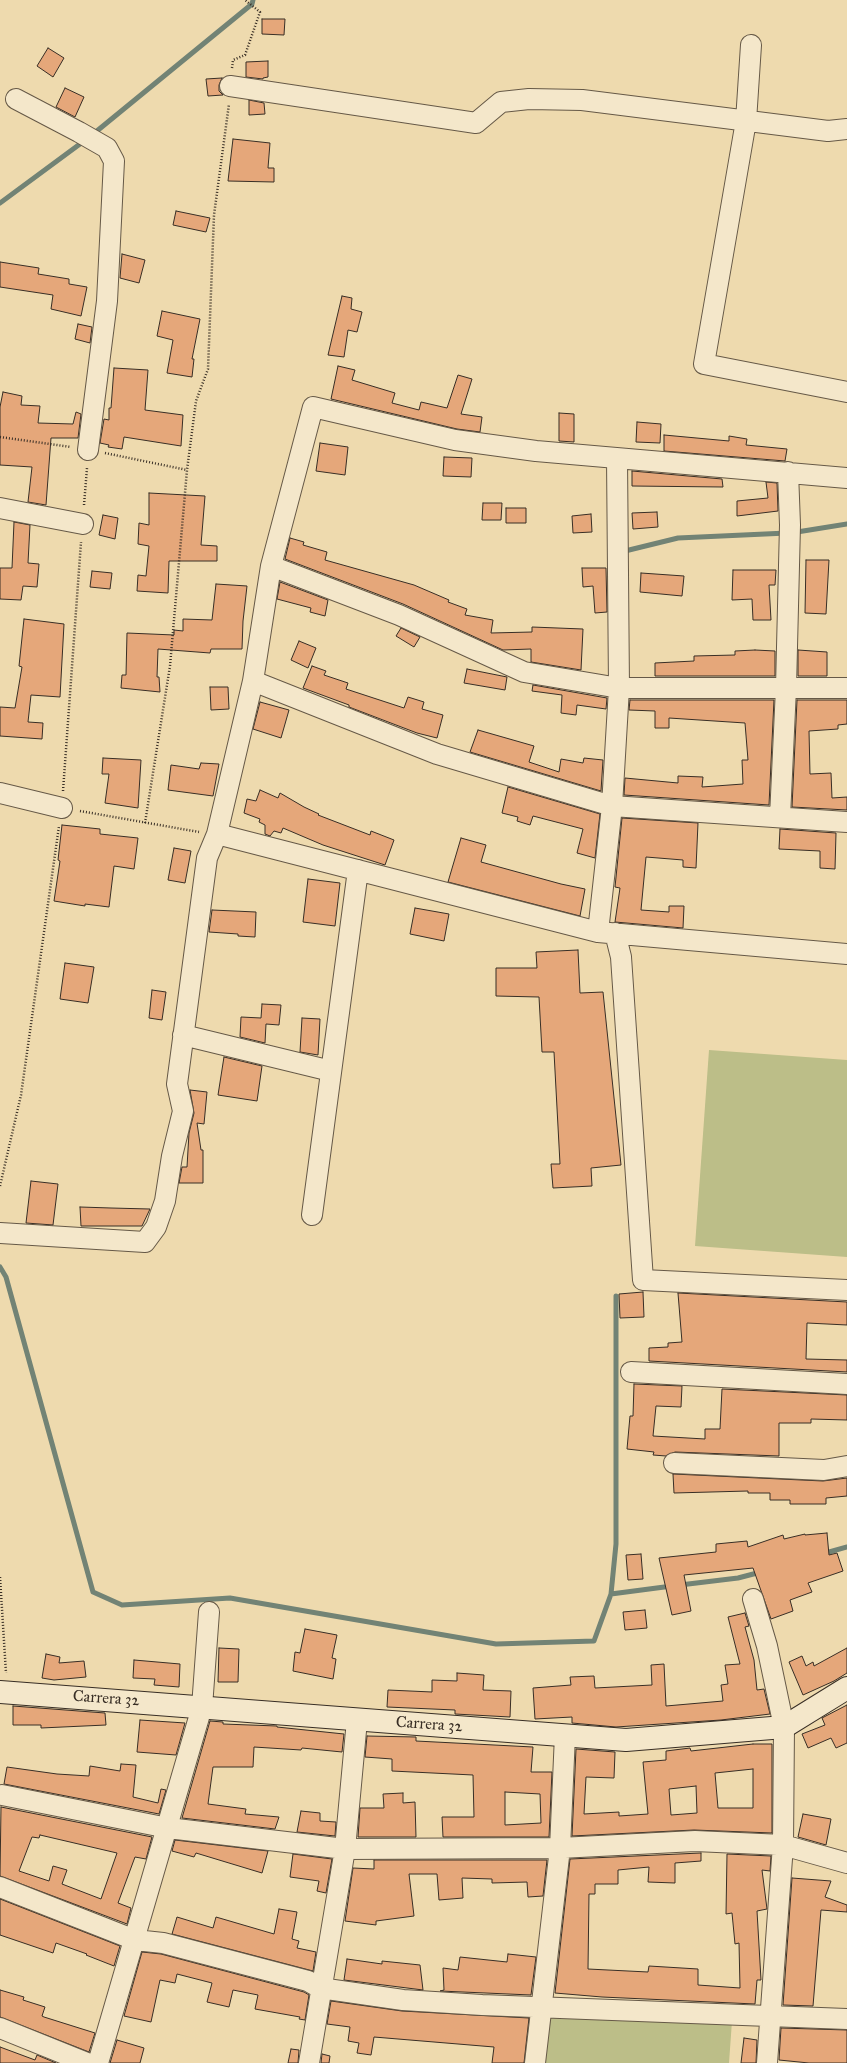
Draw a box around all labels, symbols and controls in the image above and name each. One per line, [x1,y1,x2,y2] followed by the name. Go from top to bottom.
[72,1687,140,1711] street label: Carrera 32
[395,1713,463,1737] street label: Carrera 32

